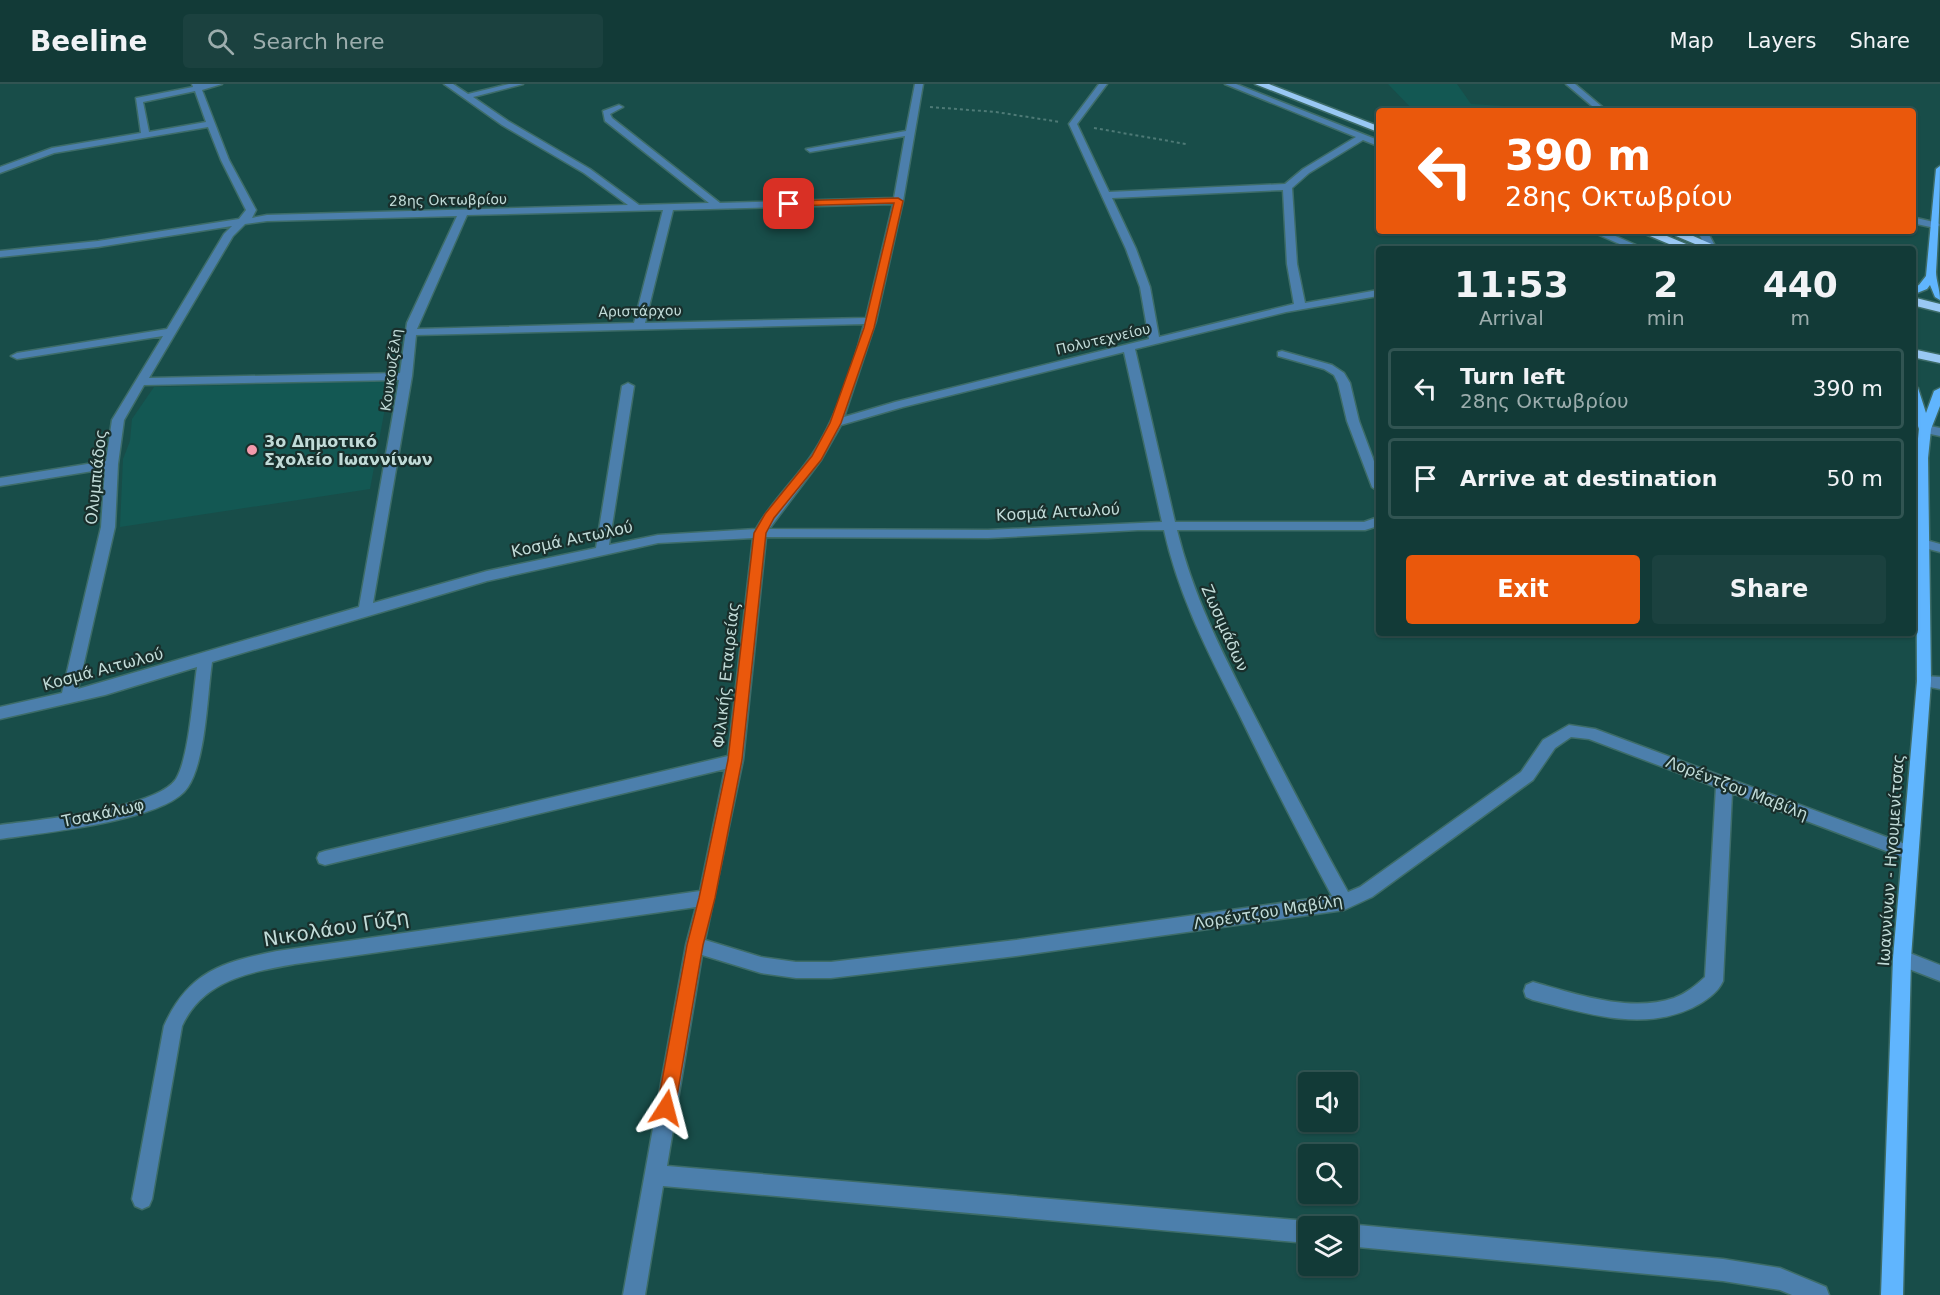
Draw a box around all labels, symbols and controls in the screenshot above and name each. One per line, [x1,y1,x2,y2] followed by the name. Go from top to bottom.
[183,14,603,68] search box
[30,25,147,58] text: Beeline
[204,25,237,58] icon: search
[252,29,385,54] text: Search here
[1670,29,1714,53] text: Map
[1747,29,1816,53] text: Layers
[1849,29,1910,53] text: Share
[1505,131,1651,180] text: 390 m
[1406,132,1484,210] icon: left
[763,178,814,229] pin
[1505,181,1733,212] text: 28ης Οκτωβρίου
[772,187,805,220] icon: arrive
[389,191,507,209] street label: 28ης Οκτωβρίου
[1454,264,1569,305] text: 11:53
[1653,264,1678,305] text: 2
[1763,264,1838,305] text: 440
[598,302,682,320] street label: Αριστάρχου
[1479,306,1544,330] text: Arrival
[1647,306,1685,330] text: min
[1791,306,1810,330] text: m
[1054,320,1152,358] street label: Πολυτεχνείου
[377,328,405,412] street label: Κουκουζέλη
[1460,364,1565,389] text: Turn left
[1409,372,1442,405] icon: left
[1813,376,1883,401] text: 390 m
[1460,389,1629,413] text: 28ης Οκτωβρίου
[82,428,110,526] street label: Ολυμπιάδος
[264,432,433,469] place label: 3ο Δημοτικό Σχολείο Ιωαννίνων
[245,443,259,457] marker: 3ο Δημοτικό Σχολείο Ιωαννίνων
[1409,462,1442,495] icon: arrive
[1460,466,1717,491] text: Arrive at destination
[1827,466,1883,491] text: 50 m
[996,499,1120,525] street label: Κοσμά Αιτωλού
[509,517,635,561] street label: Κοσμά Αιτωλού
[1406,555,1640,624] button: Exit
[1652,555,1886,624] button: Share
[1197,582,1253,674] street label: Ζωσιμάδων
[709,601,743,749] street label: Φιλικής Εταιρείας
[41,644,165,694] street label: Κοσμά Αιτωλού
[1663,752,1811,824] street label: Λορέντζου Μαβίλη
[1874,753,1908,967] street label: Ιωαννίνων - Ηγουμενίτσας
[59,795,146,831] street label: Τσακάλωφ
[1192,891,1344,933] street label: Λορέντζου Μαβίλη
[261,905,411,951] street label: Νικολάου Γύζη
[1298,1072,1358,1276] map controls
[1298,1072,1358,1132] button: sound
[634,1076,698,1140] position arrow
[1298,1144,1358,1204] button: search
[1298,1216,1358,1276] button: layers

